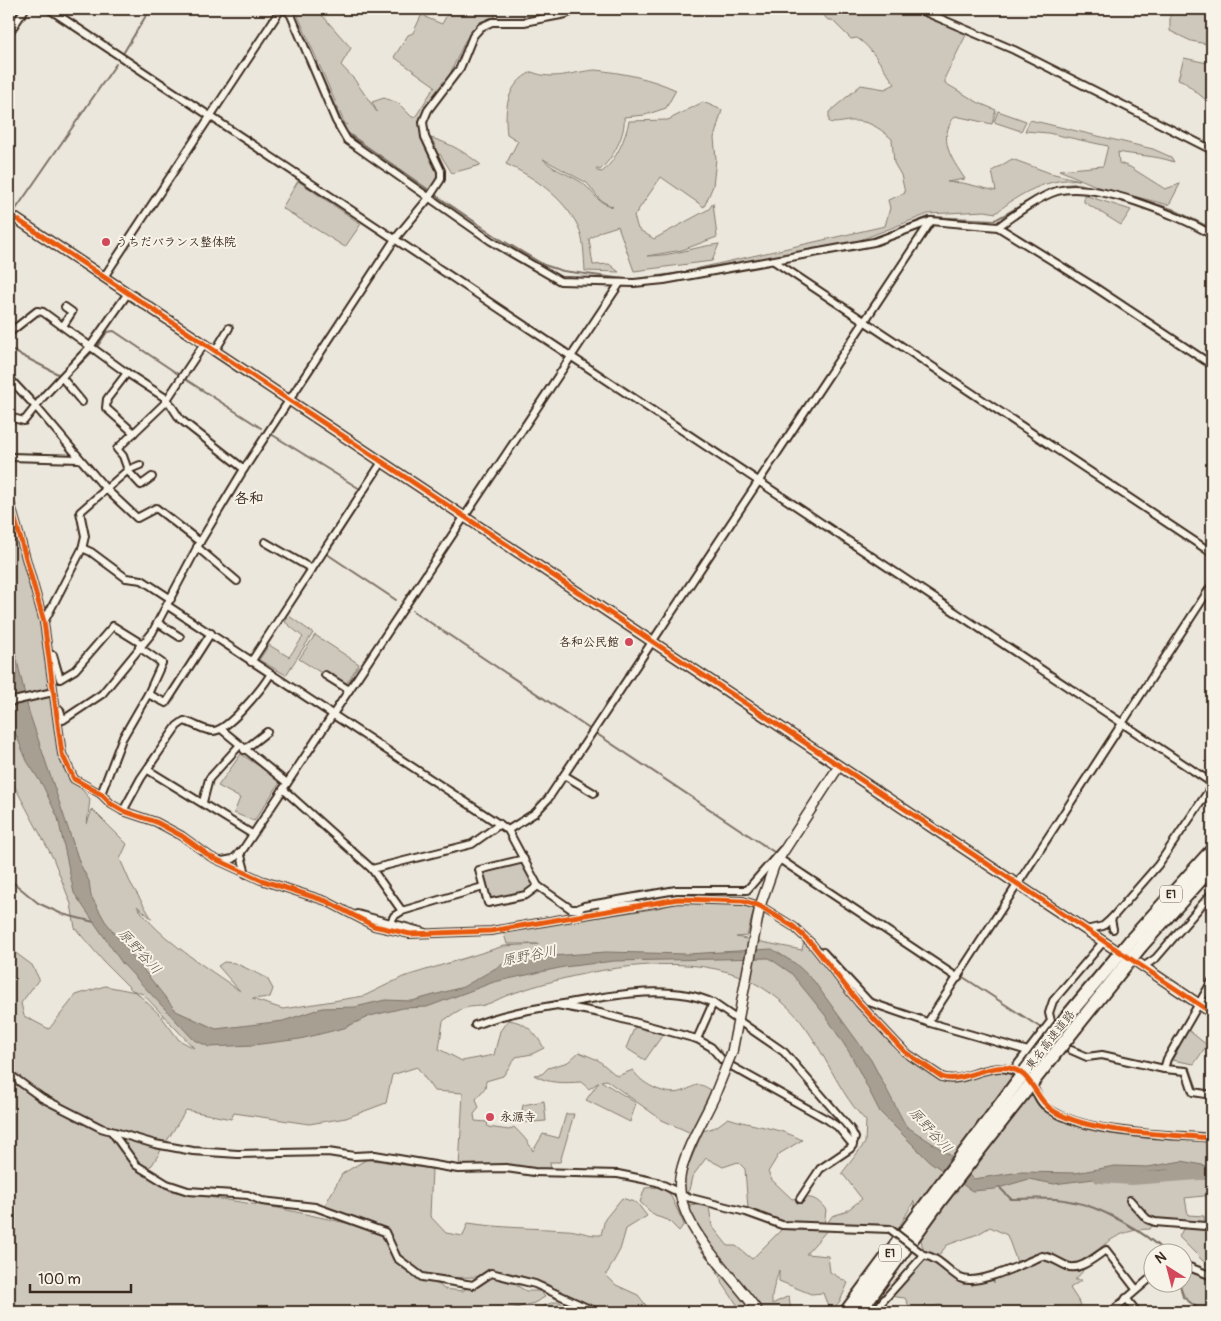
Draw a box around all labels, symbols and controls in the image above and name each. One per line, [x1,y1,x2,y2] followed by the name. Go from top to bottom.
[116,235,236,250] place label: うちだバランス整体院
[100,236,112,248] marker: うちだバランス整体院
[234,489,264,508] district label: 各和
[559,635,619,650] place label: 各和公民館
[623,636,635,648] marker: 各和公民館
[1160,886,1182,902] road number: E1
[115,925,165,978] water label: 原野谷川
[500,942,558,969] water label: 原野谷川
[1022,1007,1078,1073] street label: 東名高速道路
[906,1104,956,1157] water label: 原野谷川
[500,1110,536,1125] place label: 永源寺
[484,1111,496,1123] marker: 永源寺
[879,1244,901,1262] road number: E1
[1144,1244,1194,1294] north arrow
[1152,1248,1169,1268] text: N
[30,1261,131,1293] scale bar
[38,1270,81,1289] text: 100 m

